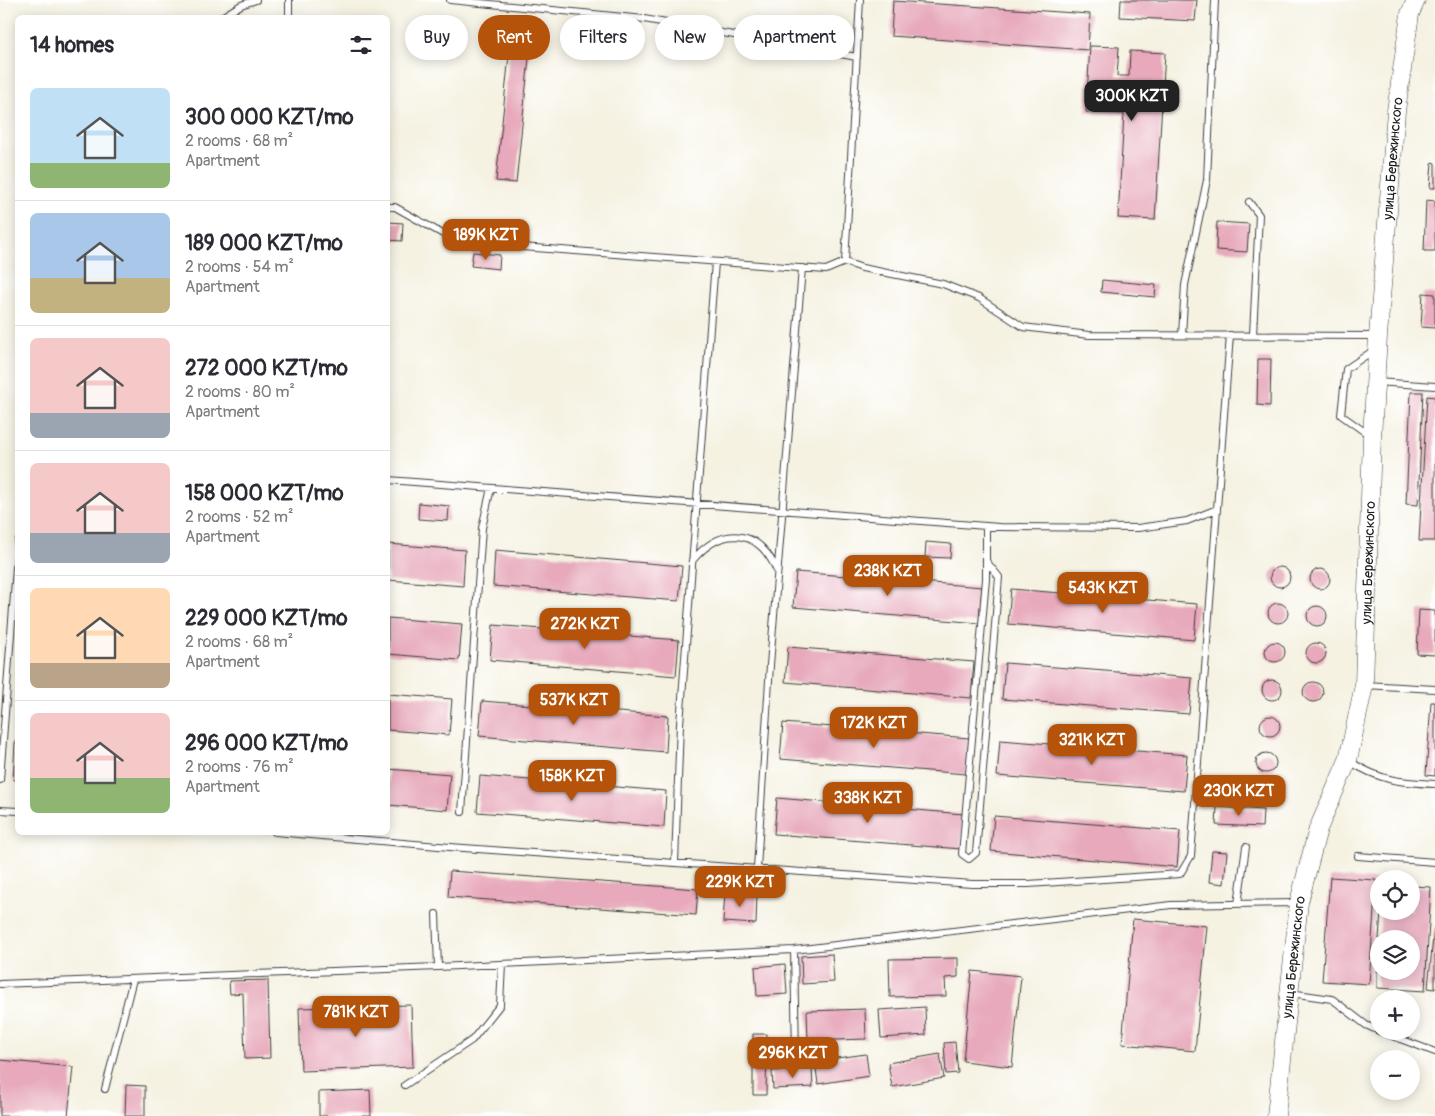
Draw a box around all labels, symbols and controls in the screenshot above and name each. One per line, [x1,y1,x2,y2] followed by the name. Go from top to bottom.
[405,15,468,60] chip: Buy
[478,15,550,60] chip: Rent
[560,15,645,60] chip: Filters
[655,15,724,60] chip: New
[734,15,854,60] chip: Apartment
[347,31,375,59] icon: filters
[30,32,114,59] text: 14 homes
[1080,80,1184,122] pin: 300K KZT
[1095,86,1169,106] text: 300K KZT
[1379,95,1406,222] street label: улица Бережинского
[185,104,354,131] text: 300 000 KZT/mo
[70,108,130,168] icon: home
[185,131,293,151] text: 2 rooms · 68 m²
[185,151,260,171] text: Apartment
[434,218,538,261] pin: 189K KZT
[453,225,519,245] text: 189K KZT
[185,230,343,257] text: 189 000 KZT/mo
[70,233,130,293] icon: home
[185,257,294,277] text: 2 rooms · 54 m²
[185,277,260,297] text: Apartment
[185,355,348,382] text: 272 000 KZT/mo
[70,358,130,418] icon: home
[185,382,295,402] text: 2 rooms · 80 m²
[185,402,260,422] text: Apartment
[185,480,343,507] text: 158 000 KZT/mo
[70,483,130,543] icon: home
[1357,500,1378,625] street label: улица Бережинского
[185,507,294,527] text: 2 rooms · 52 m²
[185,527,260,547] text: Apartment
[836,554,940,597] pin: 238K KZT
[854,561,922,581] text: 238K KZT
[1051,572,1155,614] pin: 543K KZT
[1068,578,1138,598] text: 543K KZT
[185,605,348,632] text: 229 000 KZT/mo
[70,608,130,668] icon: home
[533,608,637,650] pin: 272K KZT
[551,614,619,634] text: 272K KZT
[185,632,293,652] text: 2 rooms · 68 m²
[185,652,260,672] text: Apartment
[522,684,626,726] pin: 537K KZT
[540,690,608,710] text: 537K KZT
[822,706,926,749] pin: 172K KZT
[841,713,907,733] text: 172K KZT
[1040,724,1144,766] pin: 321K KZT
[185,730,348,757] text: 296 000 KZT/mo
[1059,730,1125,750] text: 321K KZT
[70,733,130,793] icon: home
[185,757,294,777] text: 2 rooms · 76 m²
[520,760,624,802] pin: 158K KZT
[539,766,605,786] text: 158K KZT
[1187,774,1291,817] pin: 230K KZT
[185,777,260,797] text: Apartment
[1204,781,1274,801] text: 230K KZT
[816,782,920,824] pin: 338K KZT
[834,788,902,808] text: 338K KZT
[688,866,792,908] pin: 229K KZT
[1370,870,1420,1100] map controls
[1370,870,1420,920] button: locate
[706,872,774,892] text: 229K KZT
[1278,893,1309,1020] street label: улица Бережинского
[1370,930,1420,980] button: layers
[1370,990,1420,1040] button: +
[304,996,408,1038] pin: 781K KZT
[323,1002,389,1022] text: 781K KZT
[741,1036,845,1079] pin: 296K KZT
[758,1043,828,1063] text: 296K KZT
[1370,1050,1420,1100] button: −

